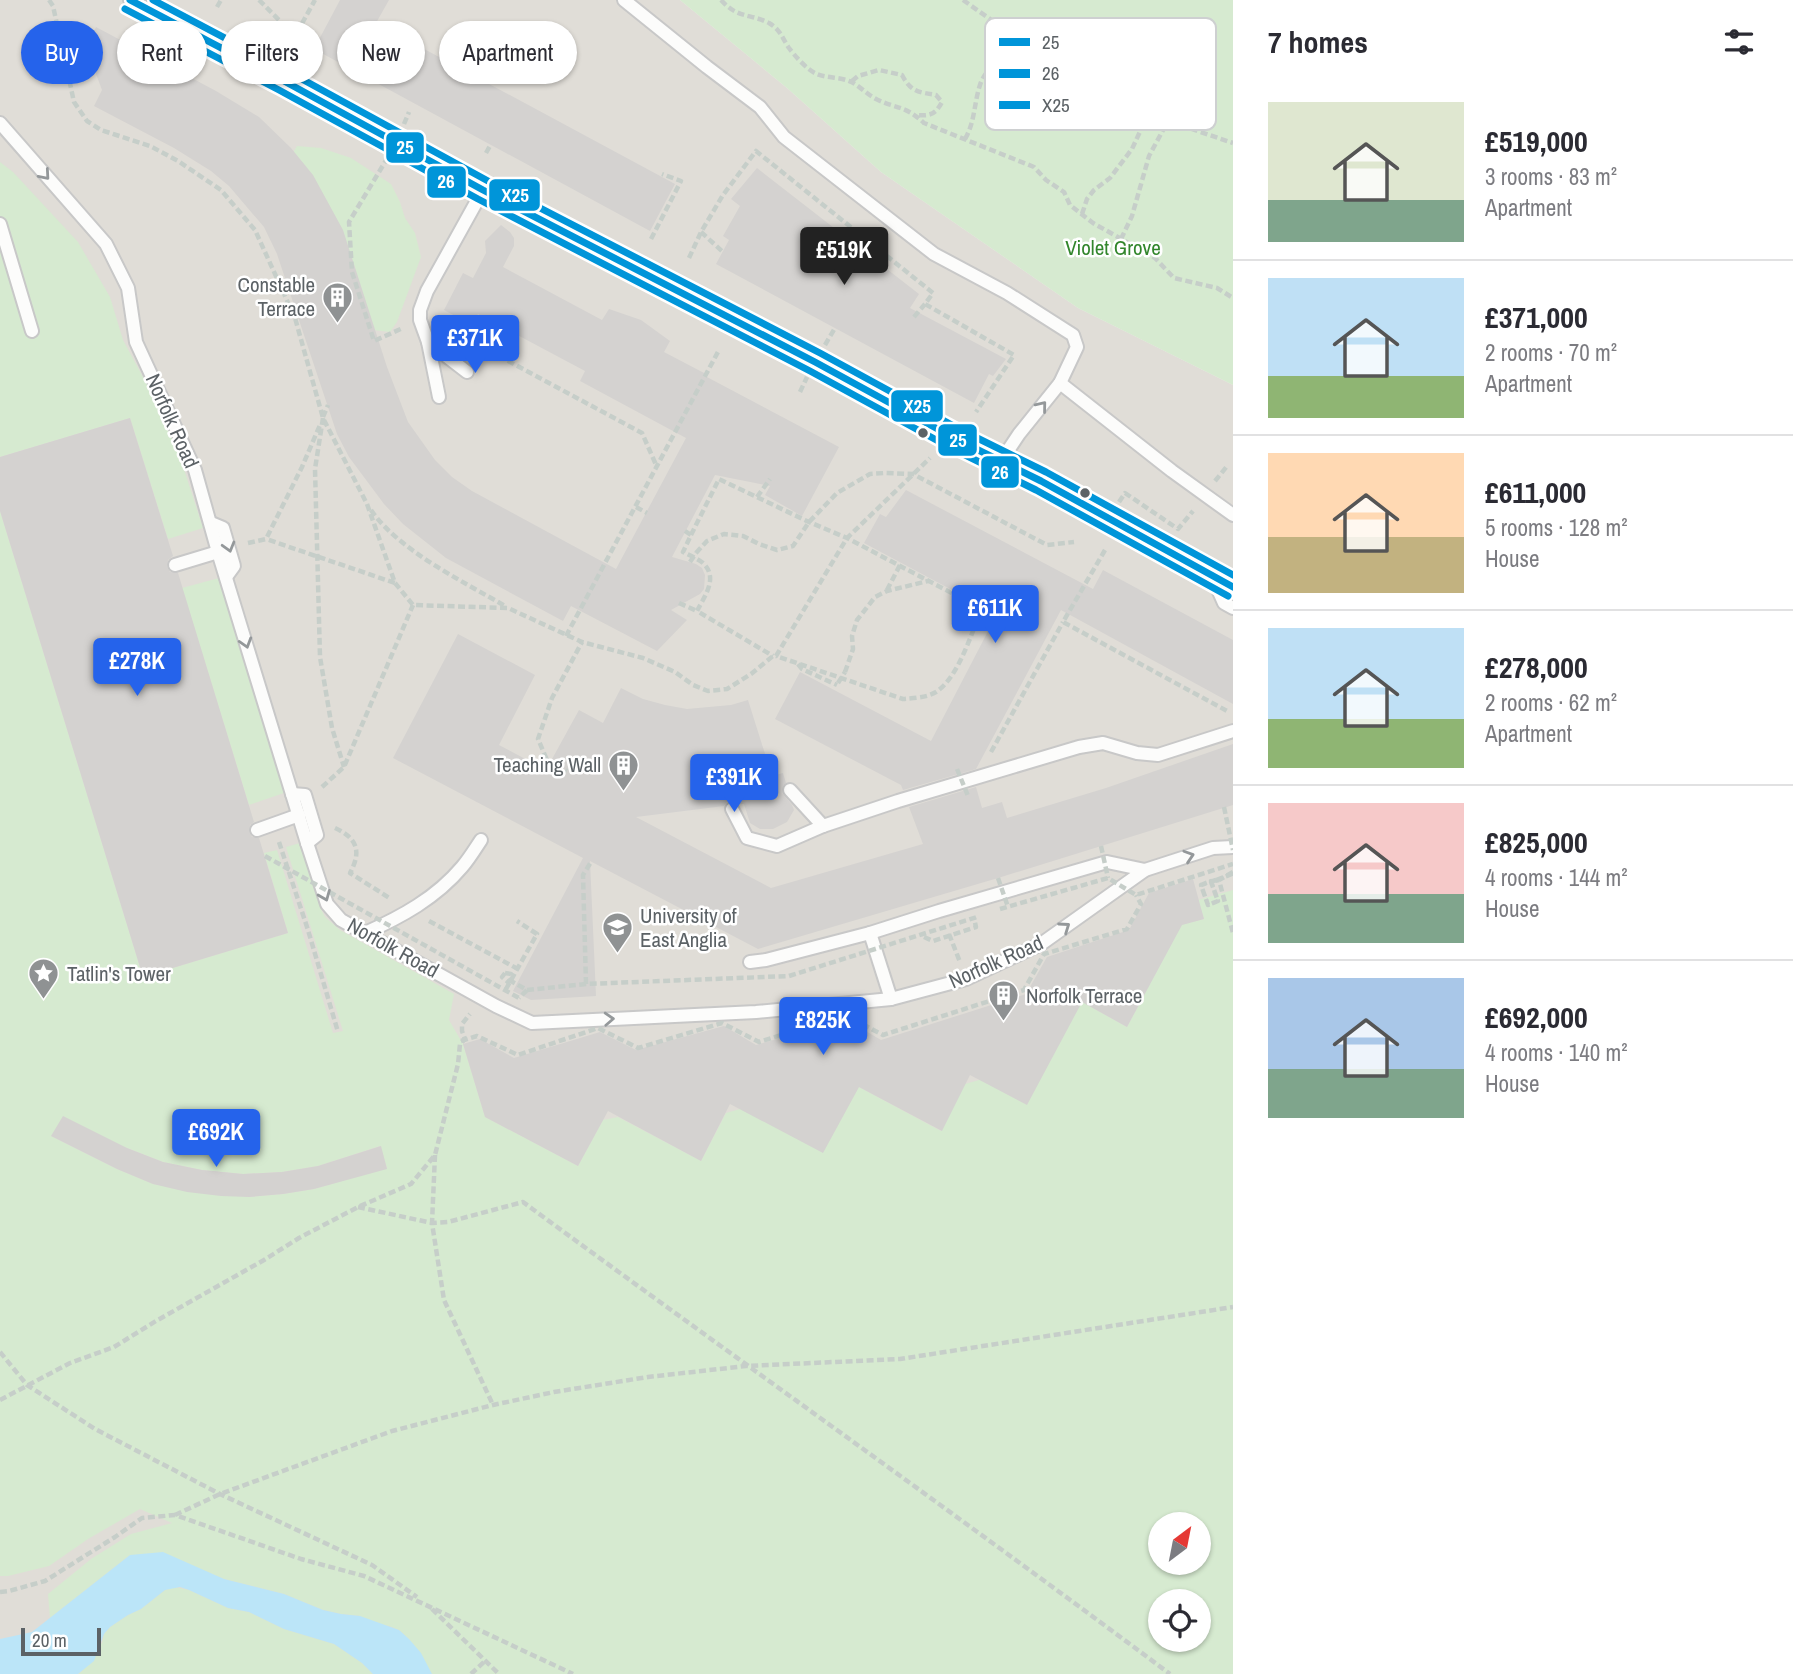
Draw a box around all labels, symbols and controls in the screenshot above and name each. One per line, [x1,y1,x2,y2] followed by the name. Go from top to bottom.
[985,18,1216,130] legend
[21,21,103,84] chip: Buy
[117,21,207,84] chip: Rent
[221,21,323,84] chip: Filters
[337,21,425,84] chip: New
[439,21,577,84] chip: Apartment
[1268,22,1368,62] text: 7 homes
[1720,23,1758,61] icon: filters
[1042,29,1060,55] text: 25
[1042,60,1059,86] text: 26
[1042,92,1070,118] text: X25
[1485,121,1588,161] text: £519,000
[1324,130,1408,214] icon: home
[385,131,425,164] line badge: 25
[396,134,414,160] text: 25
[1485,161,1617,192] text: 3 rooms · 83 m²
[426,165,467,199] line badge: 26
[37,166,49,179] one-way arrow
[437,168,455,194] text: 26
[488,178,541,212] line badge: X25
[501,182,529,208] text: X25
[1485,192,1572,223] text: Apartment
[795,228,893,287] pin: £519K
[1065,233,1161,262] park label: Violet Grove
[816,234,872,265] text: £519K
[237,270,315,323] place label: Constable Terrace
[321,280,355,324] building icon: Constable Terrace
[1485,297,1588,337] text: £371,000
[1324,306,1408,390] icon: home
[426,316,524,375] pin: £371K
[447,322,503,353] text: £371K
[1485,337,1617,368] text: 2 rooms · 70 m²
[1485,368,1572,399] text: Apartment
[139,369,206,473] street label: Norfolk Road
[890,389,944,423] line badge: X25
[903,393,931,419] text: X25
[1033,402,1046,414] one-way arrow
[937,423,978,457] line badge: 25
[916,426,930,440] unlabelled marker
[949,427,967,453] text: 25
[980,455,1020,489] line badge: 26
[991,459,1009,485] text: 26
[1485,472,1586,512] text: £611,000
[1324,481,1408,565] icon: home
[1078,486,1092,500] unlabelled marker
[1485,512,1628,543] text: 5 rooms · 128 m²
[221,541,236,553] one-way arrow
[1485,543,1540,574] text: House
[946,586,1044,645] pin: £611K
[968,592,1022,623] text: £611K
[238,636,253,648] one-way arrow
[88,638,186,698] pin: £278K
[109,645,165,676] text: £278K
[1485,647,1588,687] text: £278,000
[1324,656,1408,740] icon: home
[1485,687,1617,718] text: 2 rooms · 62 m²
[1485,718,1572,749] text: Apartment
[607,748,641,792] building icon: Teaching Wall
[493,750,601,779] place label: Teaching Wall
[685,754,783,814] pin: £391K
[706,761,762,792] text: £391K
[1485,822,1588,862] text: £825,000
[1324,831,1408,915] icon: home
[1182,849,1194,864] one-way arrow
[1485,862,1628,893] text: 4 rooms · 144 m²
[317,889,331,901] one-way arrow
[1485,893,1540,924] text: House
[640,901,737,954] place label: University of East Anglia
[342,911,444,985] street label: Norfolk Road
[600,911,634,955] school or university icon: University of East Anglia
[1057,923,1070,935] one-way arrow
[944,928,1048,995] street label: Norfolk Road
[27,957,61,1001] place icon: Tatlin's Tower
[67,959,171,988] place label: Tatlin's Tower
[986,979,1020,1023] building icon: Norfolk Terrace
[1026,981,1142,1010] place label: Norfolk Terrace
[1485,997,1588,1037] text: £692,000
[774,998,872,1057] pin: £825K
[795,1004,851,1035] text: £825K
[1324,1006,1408,1090] icon: home
[604,1012,615,1027] one-way arrow
[1485,1037,1628,1068] text: 4 rooms · 140 m²
[1485,1068,1540,1099] text: House
[167,1110,265,1169] pin: £692K
[188,1116,244,1147] text: £692K
[1148,1512,1211,1575] north arrow
[1148,1512,1211,1652] map controls
[1148,1589,1211,1652] button: locate
[21,1625,102,1657] scale bar
[32,1627,67,1653] text: 20 m

